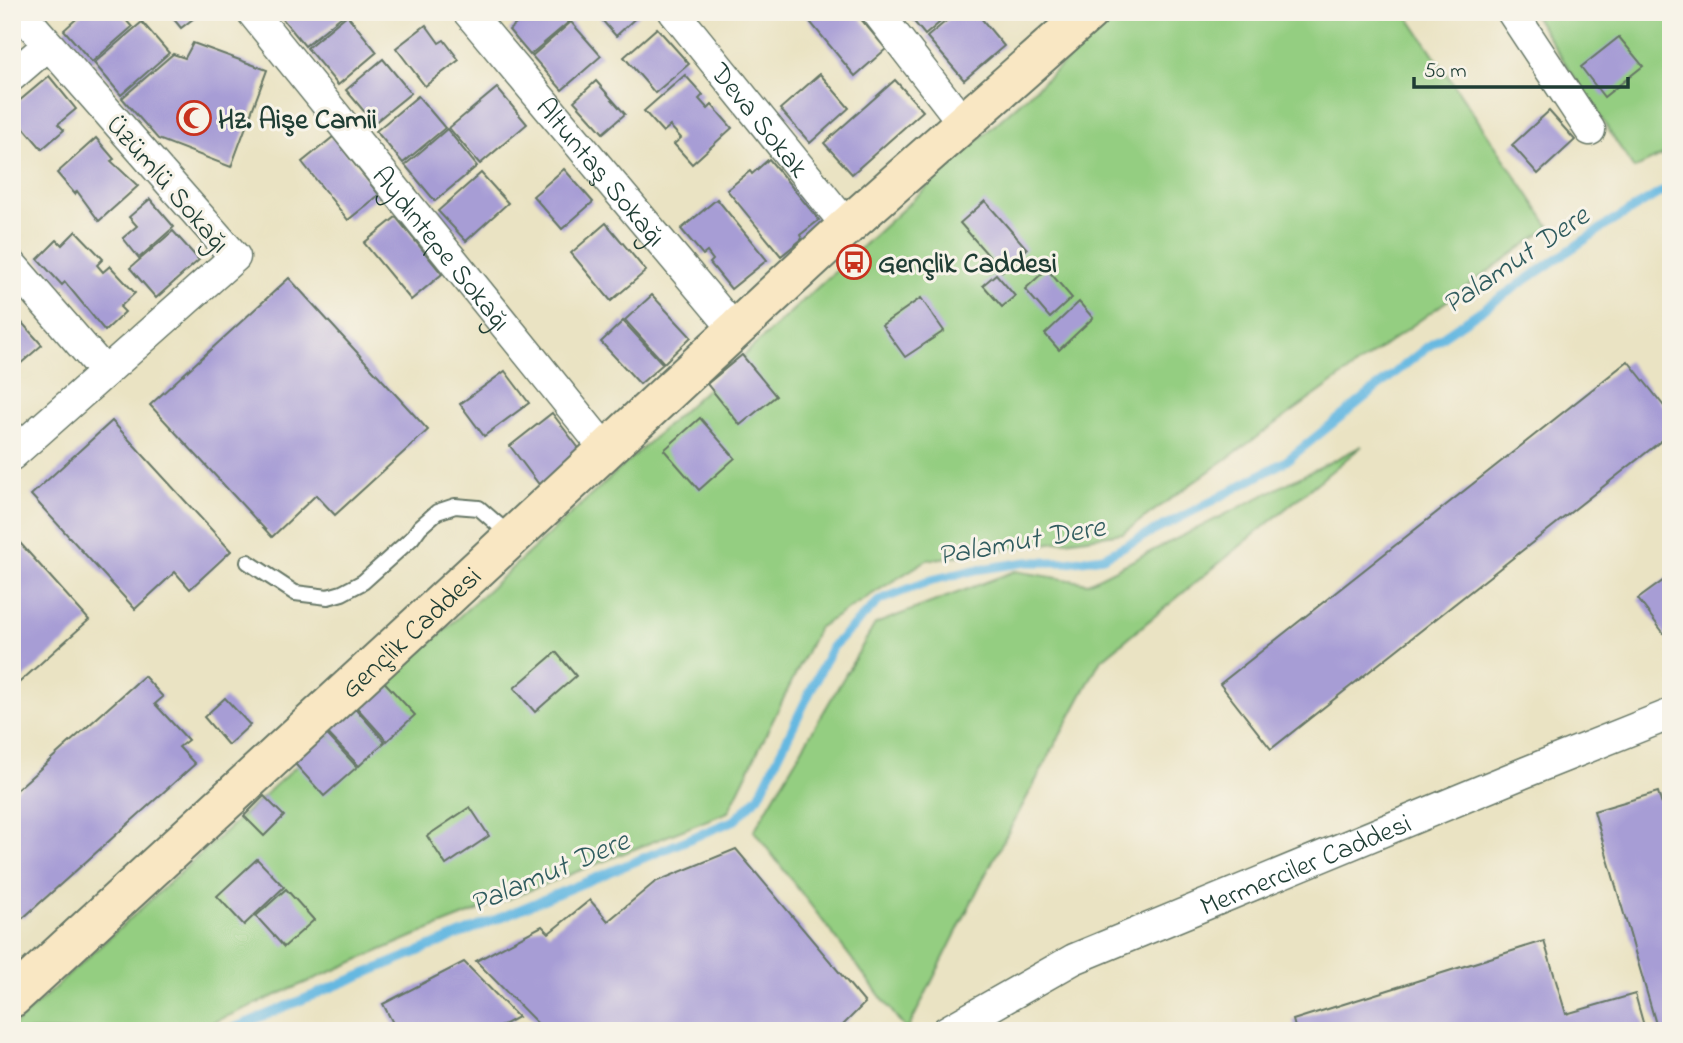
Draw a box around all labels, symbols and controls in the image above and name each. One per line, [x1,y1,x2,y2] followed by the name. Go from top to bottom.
[1414,46,1627,90] scale bar
[698,54,818,188] street label: Deva Sokak
[1424,57,1467,87] text: 50 m
[524,90,674,257] street label: Altuntaş Sokağı
[175,99,213,137] mosque icon: Hz. Aişe Camii
[218,101,377,142] place label: Hz. Aişe Camii
[95,107,238,263] street label: Üzümlü Sokağı
[360,158,519,341] street label: Aydıntepe Sokağı
[1434,195,1600,327] water label: Palamut Dere
[835,243,873,281] bus stop icon: Gençlik Caddesi
[878,245,1057,286] place label: Gençlik Caddesi
[934,506,1110,579] water label: Palamut Dere
[333,558,492,710] street label: Gençlik Caddesi
[1194,805,1418,929] street label: Mermerciler Caddesi
[464,820,638,927] water label: Palamut Dere

